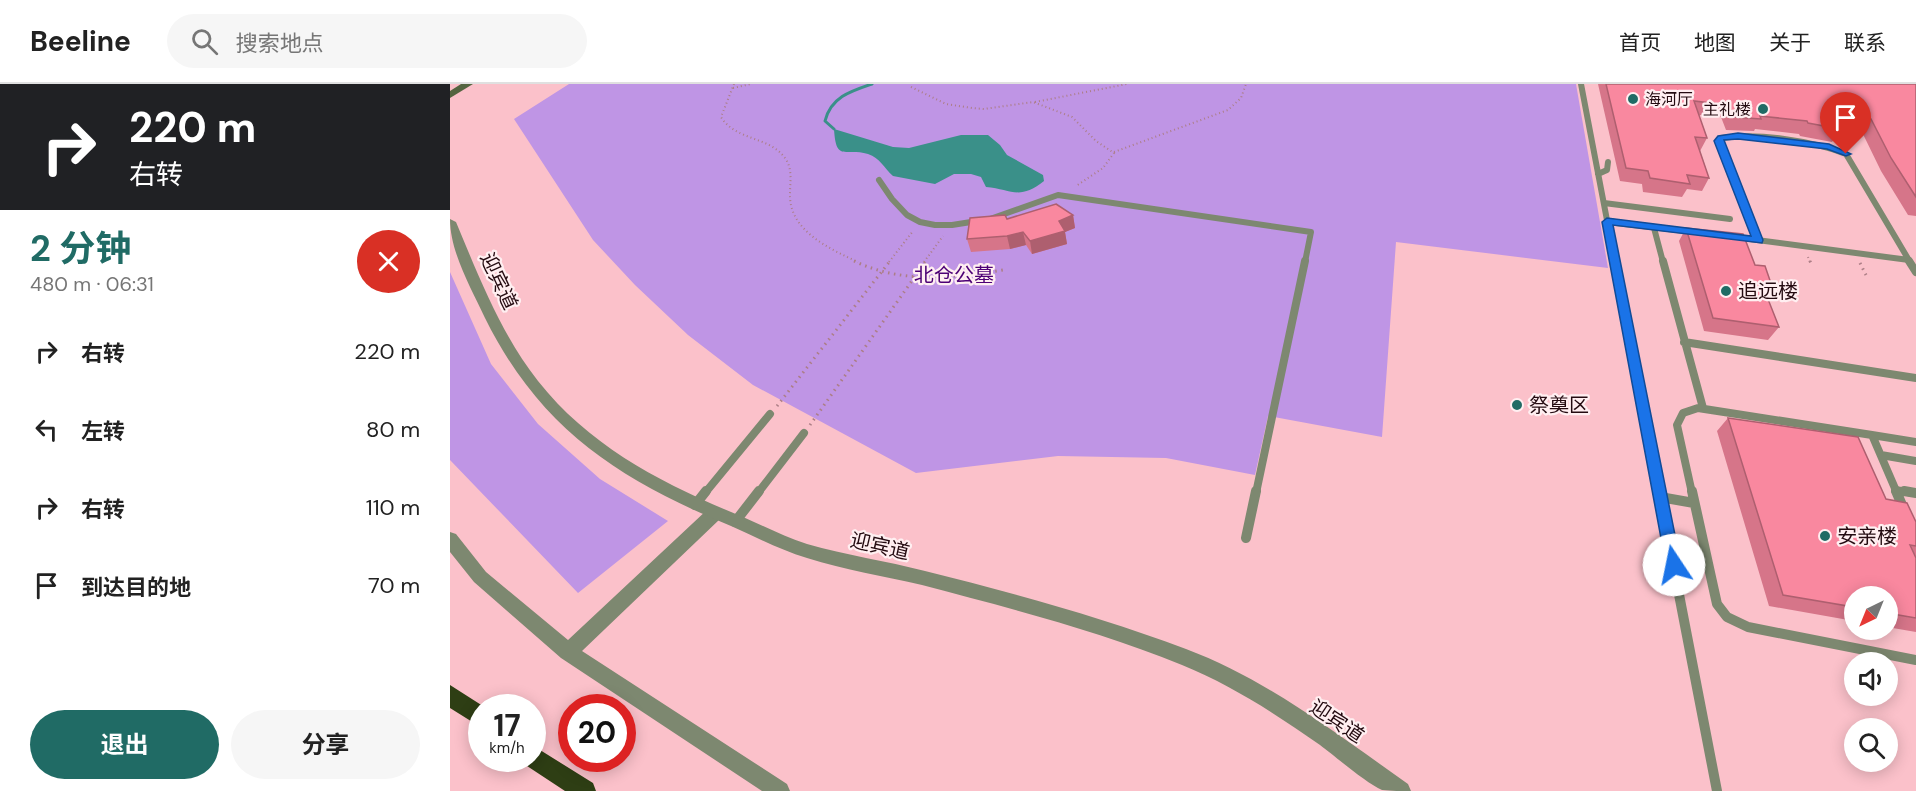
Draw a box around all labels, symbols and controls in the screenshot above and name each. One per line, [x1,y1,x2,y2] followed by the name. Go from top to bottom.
[167,14,587,68] search box
[30,23,131,60] text: Beeline
[188,25,221,58] icon: search
[236,29,324,58] text: 搜索地点
[1619,29,1661,57] text: 首页
[1694,29,1736,57] text: 地图
[1769,29,1811,57] text: 关于
[1844,29,1886,57] text: 联系
[1645,89,1693,110] place label: 海河厅
[1626,92,1640,106] marker: 海河厅
[1820,92,1871,154] pin
[1703,99,1751,120] place label: 主礼楼
[129,100,256,155] text: 220 m
[1829,101,1862,134] icon: arrive
[1756,102,1770,116] marker: 主礼楼
[30,108,108,186] icon: right
[129,157,183,192] text: 右转
[30,225,131,272] text: 2 分钟
[357,230,420,293] button: close
[475,248,523,314] street label: 迎宾道
[914,262,994,288] park label: 北仓公墓
[30,271,154,297] text: 480 m · 06:31
[1738,278,1798,304] place label: 追远楼
[1719,284,1733,298] marker: 追远楼
[30,335,63,368] icon: right
[354,337,420,366] text: 220 m
[81,339,125,368] text: 右转
[1529,392,1589,418] place label: 祭奠区
[1510,398,1524,412] marker: 祭奠区
[30,413,63,446] icon: left
[366,415,420,444] text: 80 m
[81,417,125,446] text: 左转
[30,491,63,524] icon: right
[366,493,420,522] text: 110 m
[81,495,125,524] text: 右转
[1837,523,1897,549] place label: 安亲楼
[848,527,912,565] street label: 迎宾道
[1818,529,1832,543] marker: 安亲楼
[1642,533,1706,597] position arrow
[30,569,63,602] icon: arrive
[368,571,420,600] text: 70 m
[81,573,191,602] text: 到达目的地
[1844,586,1898,640] north arrow
[1844,586,1898,772] map controls
[1844,652,1898,706] button: sound
[1305,693,1369,749] street label: 迎宾道
[558,694,636,772] speed limit sign: 20
[493,706,521,745] text: 17
[30,710,219,779] button: 退出
[231,710,420,779] button: 分享
[1844,718,1898,772] button: search
[489,738,525,758] text: km/h

